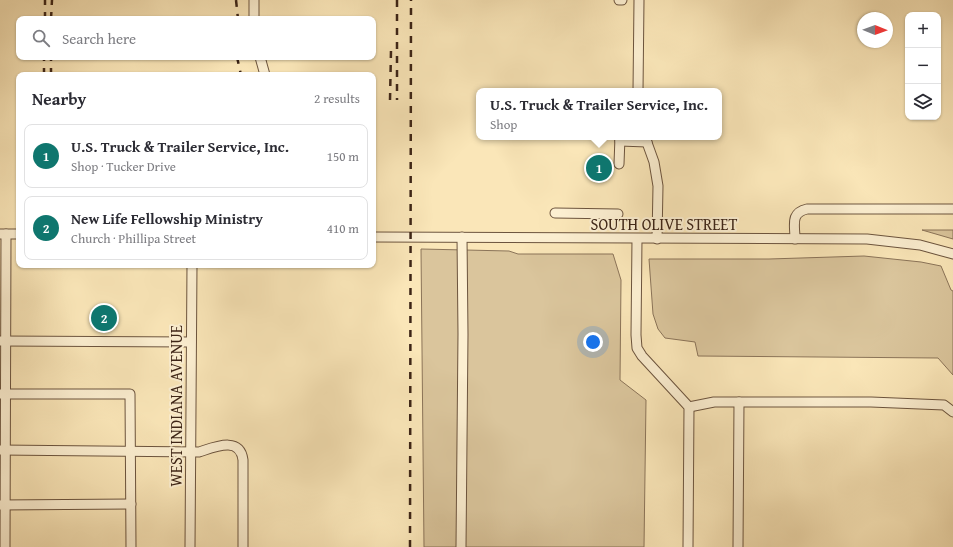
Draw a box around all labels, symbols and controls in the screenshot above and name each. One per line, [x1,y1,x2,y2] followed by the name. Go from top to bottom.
[857,12,893,48] north arrow
[905,12,941,120] map controls
[905,12,941,48] button: +
[16,16,376,60] search box
[30,27,52,49] icon: search
[62,28,136,49] text: Search here
[905,48,941,84] button: −
[905,84,941,120] button: layers
[32,86,86,111] text: Nearby
[476,88,722,140] popup
[314,89,360,108] text: 2 results
[490,94,708,115] text: U.S. Truck & Trailer Service, Inc.
[490,115,517,134] text: Shop
[71,136,289,157] text: U.S. Truck & Trailer Service, Inc.
[43,147,49,166] text: 1
[327,147,359,166] text: 150 m
[586,153,612,183] pin: 1
[71,157,176,176] text: Shop · Tucker Drive
[71,208,263,229] text: New Life Fellowship Ministry
[591,212,737,236] street label: SOUTH OLIVE STREET
[43,219,49,238] text: 2
[327,219,359,238] text: 410 m
[71,229,196,248] text: Church · Phillipa Street
[91,303,117,333] pin: 2
[164,325,188,487] street label: WEST INDIANA AVENUE
[583,332,603,352] your location

